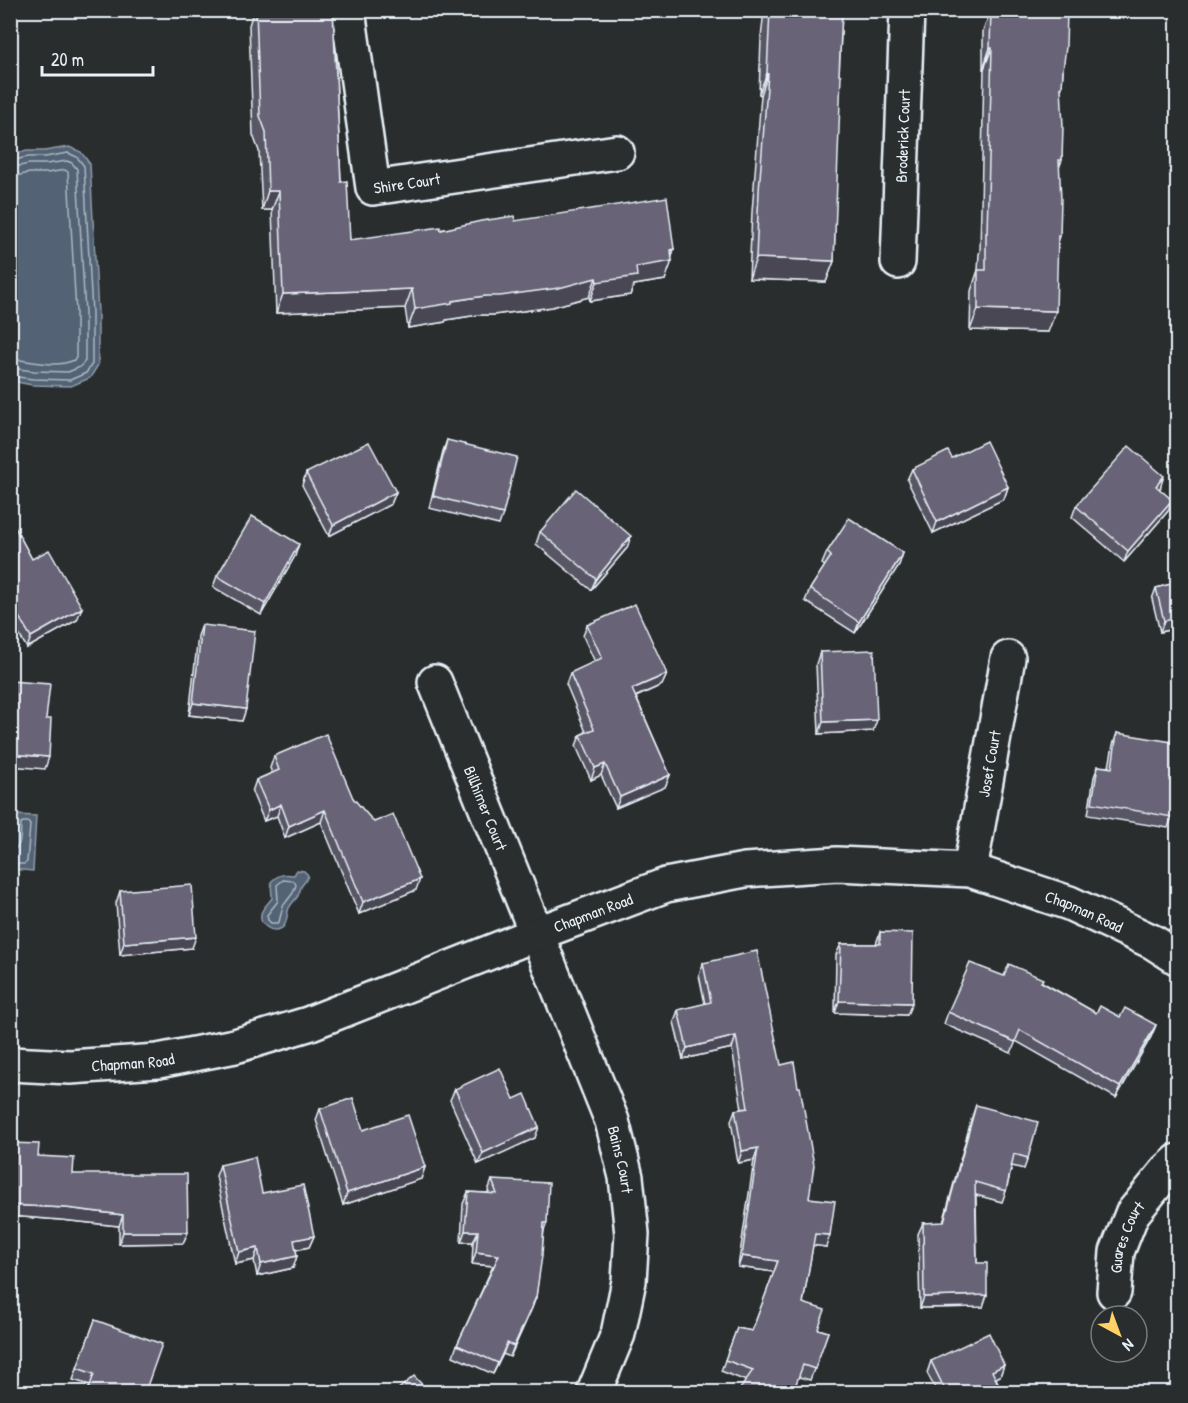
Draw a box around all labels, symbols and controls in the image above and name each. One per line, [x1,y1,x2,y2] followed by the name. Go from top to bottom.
[42,39,153,77] scale bar
[51,47,84,72] text: 20 m
[890,89,915,183] street label: Broderick Court
[372,167,442,199] street label: Shire Court
[972,728,1006,799] street label: Josef Court
[459,763,513,854] street label: Billhimer Court
[1042,885,1127,938] street label: Chapman Road
[550,888,636,937] street label: Chapman Road
[91,1047,176,1077] street label: Chapman Road
[603,1124,639,1195] street label: Bains Court
[1104,1196,1150,1274] street label: Guares Court
[1089,1304,1149,1364] north arrow
[1118,1334,1139,1357] text: N

